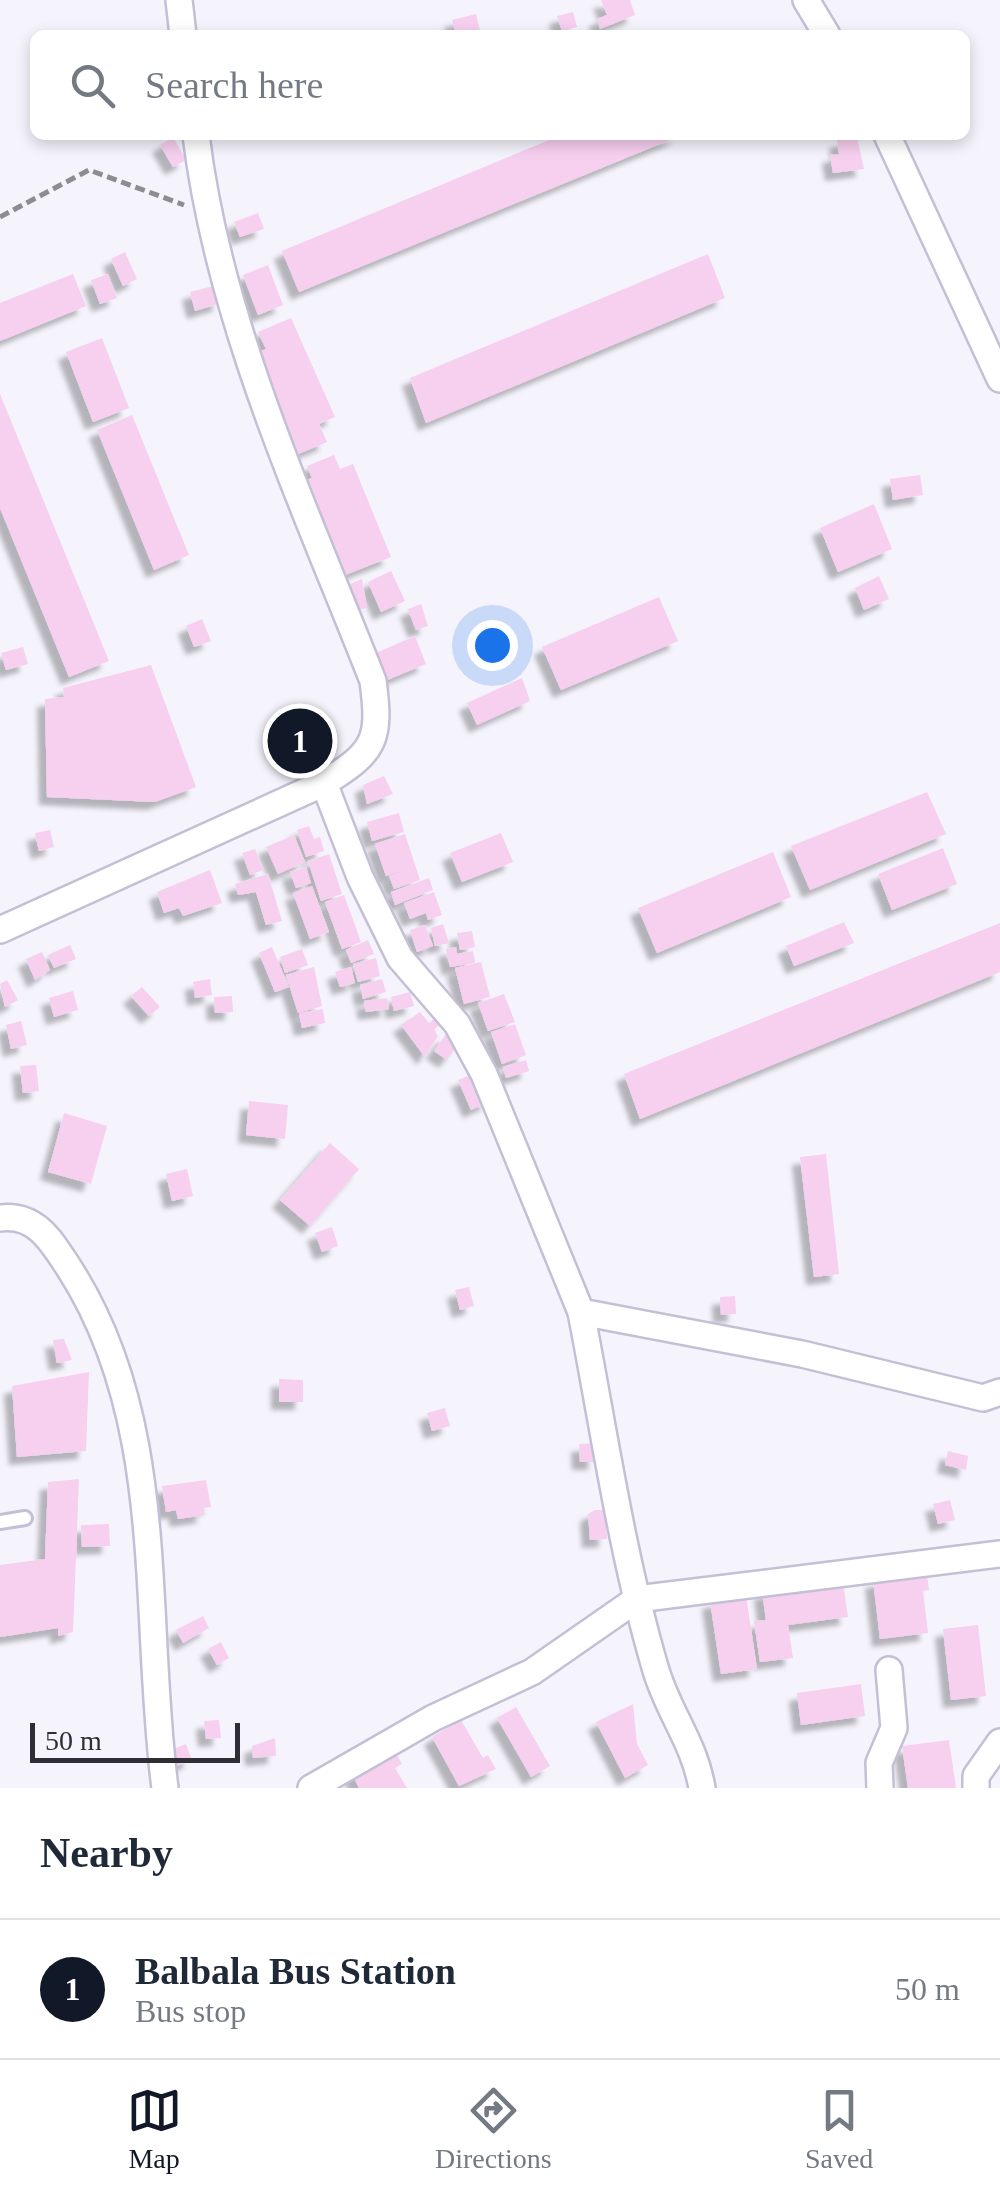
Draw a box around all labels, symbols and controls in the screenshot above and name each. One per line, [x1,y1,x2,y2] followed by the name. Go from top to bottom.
[30,30,970,140] search box
[65,58,120,113] icon: search
[145,64,323,106] text: Search here
[467,620,518,671] your location
[268,704,332,778] pin: 1
[30,1718,240,1762] scale bar
[45,1725,102,1756] text: 50 m
[40,1830,173,1876] text: Nearby
[135,1950,456,1992] text: Balbala Bus Station
[65,1971,81,2007] text: 1
[895,1971,960,2007] text: 50 m
[135,1993,246,2029] text: Bus stop
[127,2083,182,2175] tab: Map
[435,2083,552,2175] tab: Directions
[805,2083,873,2175] tab: Saved

